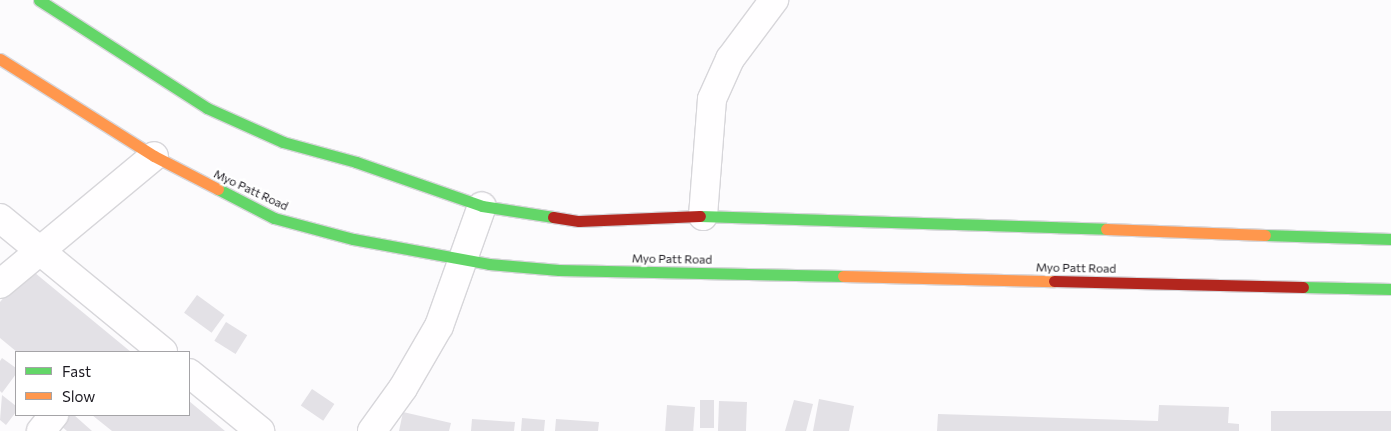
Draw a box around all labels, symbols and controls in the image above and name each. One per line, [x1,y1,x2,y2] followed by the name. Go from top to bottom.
[211,166,291,214] street label: Myo Patt Road
[632,251,712,267] street label: Myo Patt Road
[1036,260,1116,276] street label: Myo Patt Road
[15,351,190,416] legend
[62,362,91,380] text: Fast
[62,387,95,405] text: Slow

